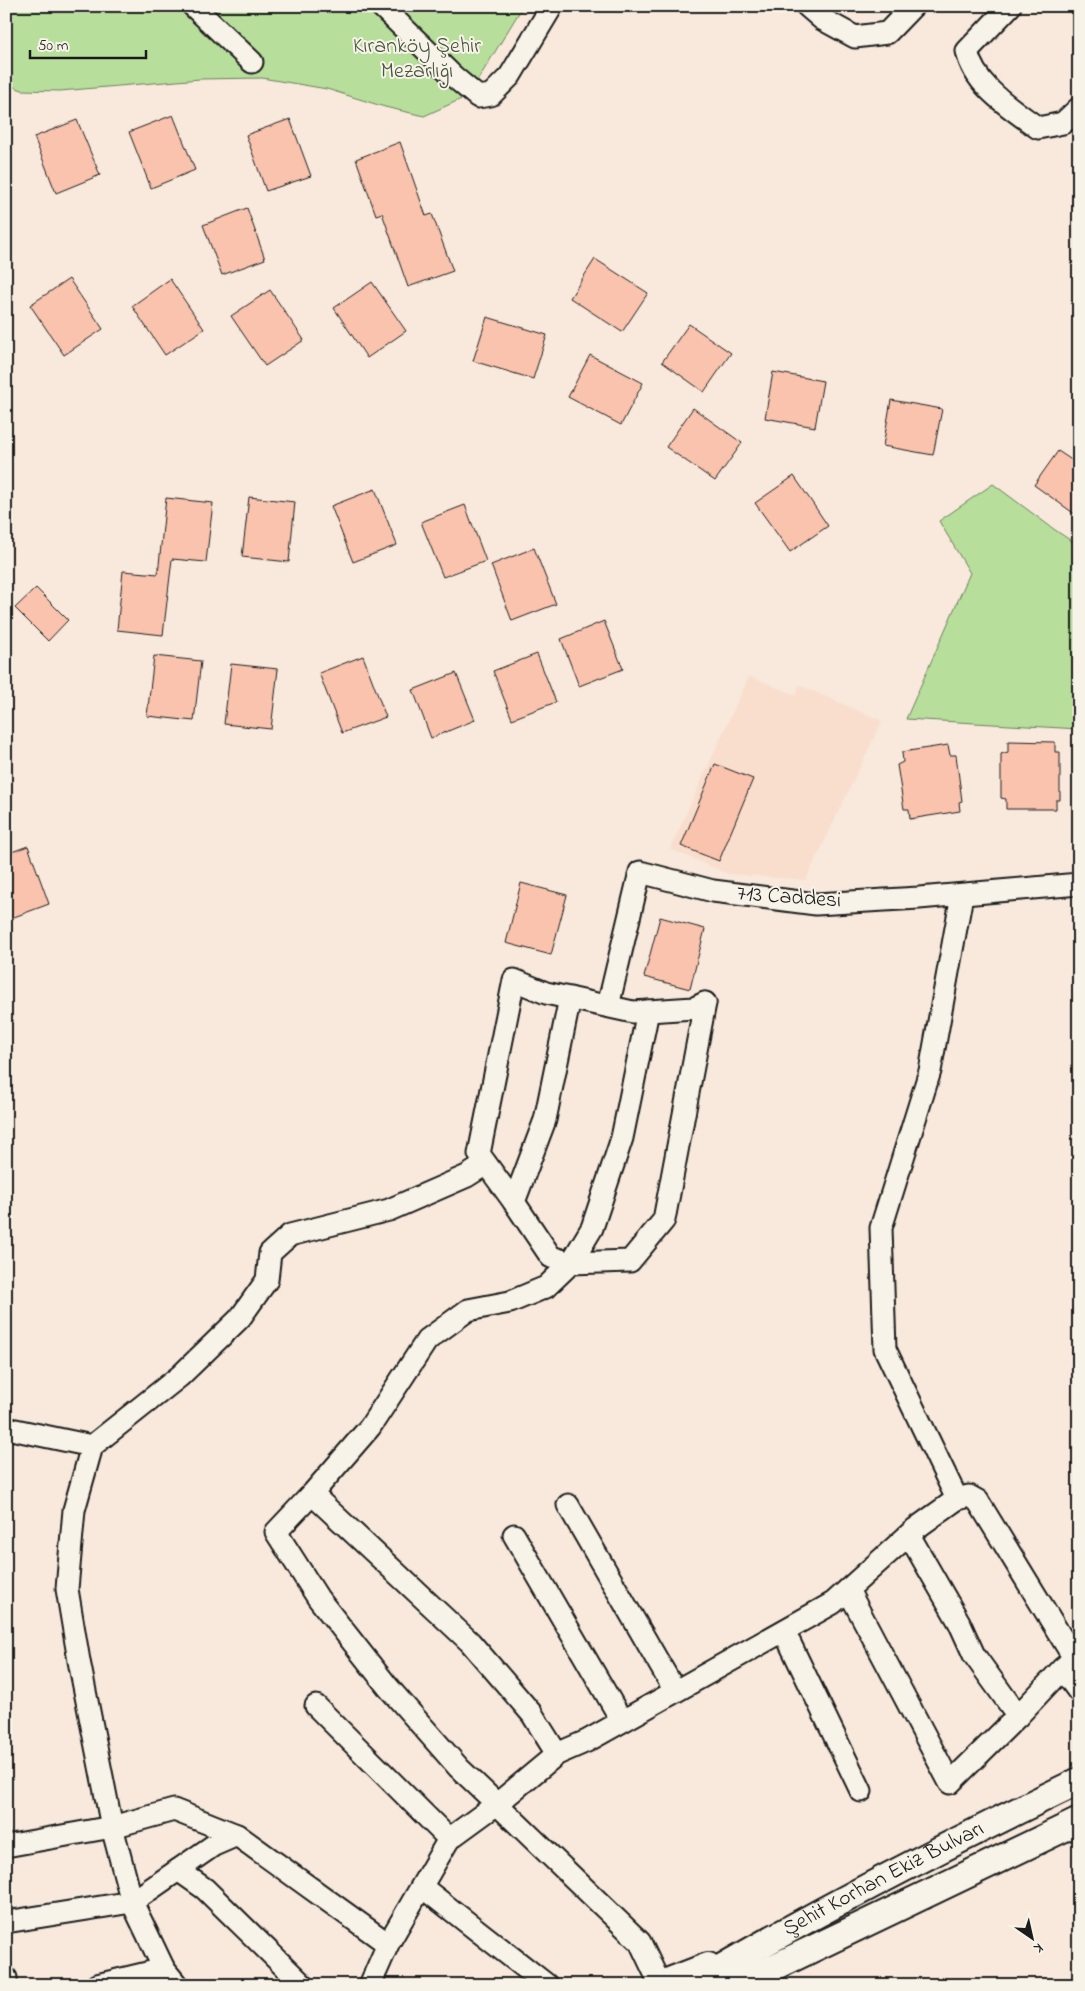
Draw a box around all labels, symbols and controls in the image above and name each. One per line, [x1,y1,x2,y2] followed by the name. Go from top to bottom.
[30,28,146,60] scale bar
[353,31,481,89] park label: Kıranköy Şehir Mezarlığı
[38,35,69,57] text: 50 m
[736,878,842,918] street label: 713 Caddesi
[778,1814,990,1945] street label: Şehit Korhan Ekiz Bulvarı
[1008,1914,1058,1964] north arrow
[1029,1937,1047,1959] text: K

